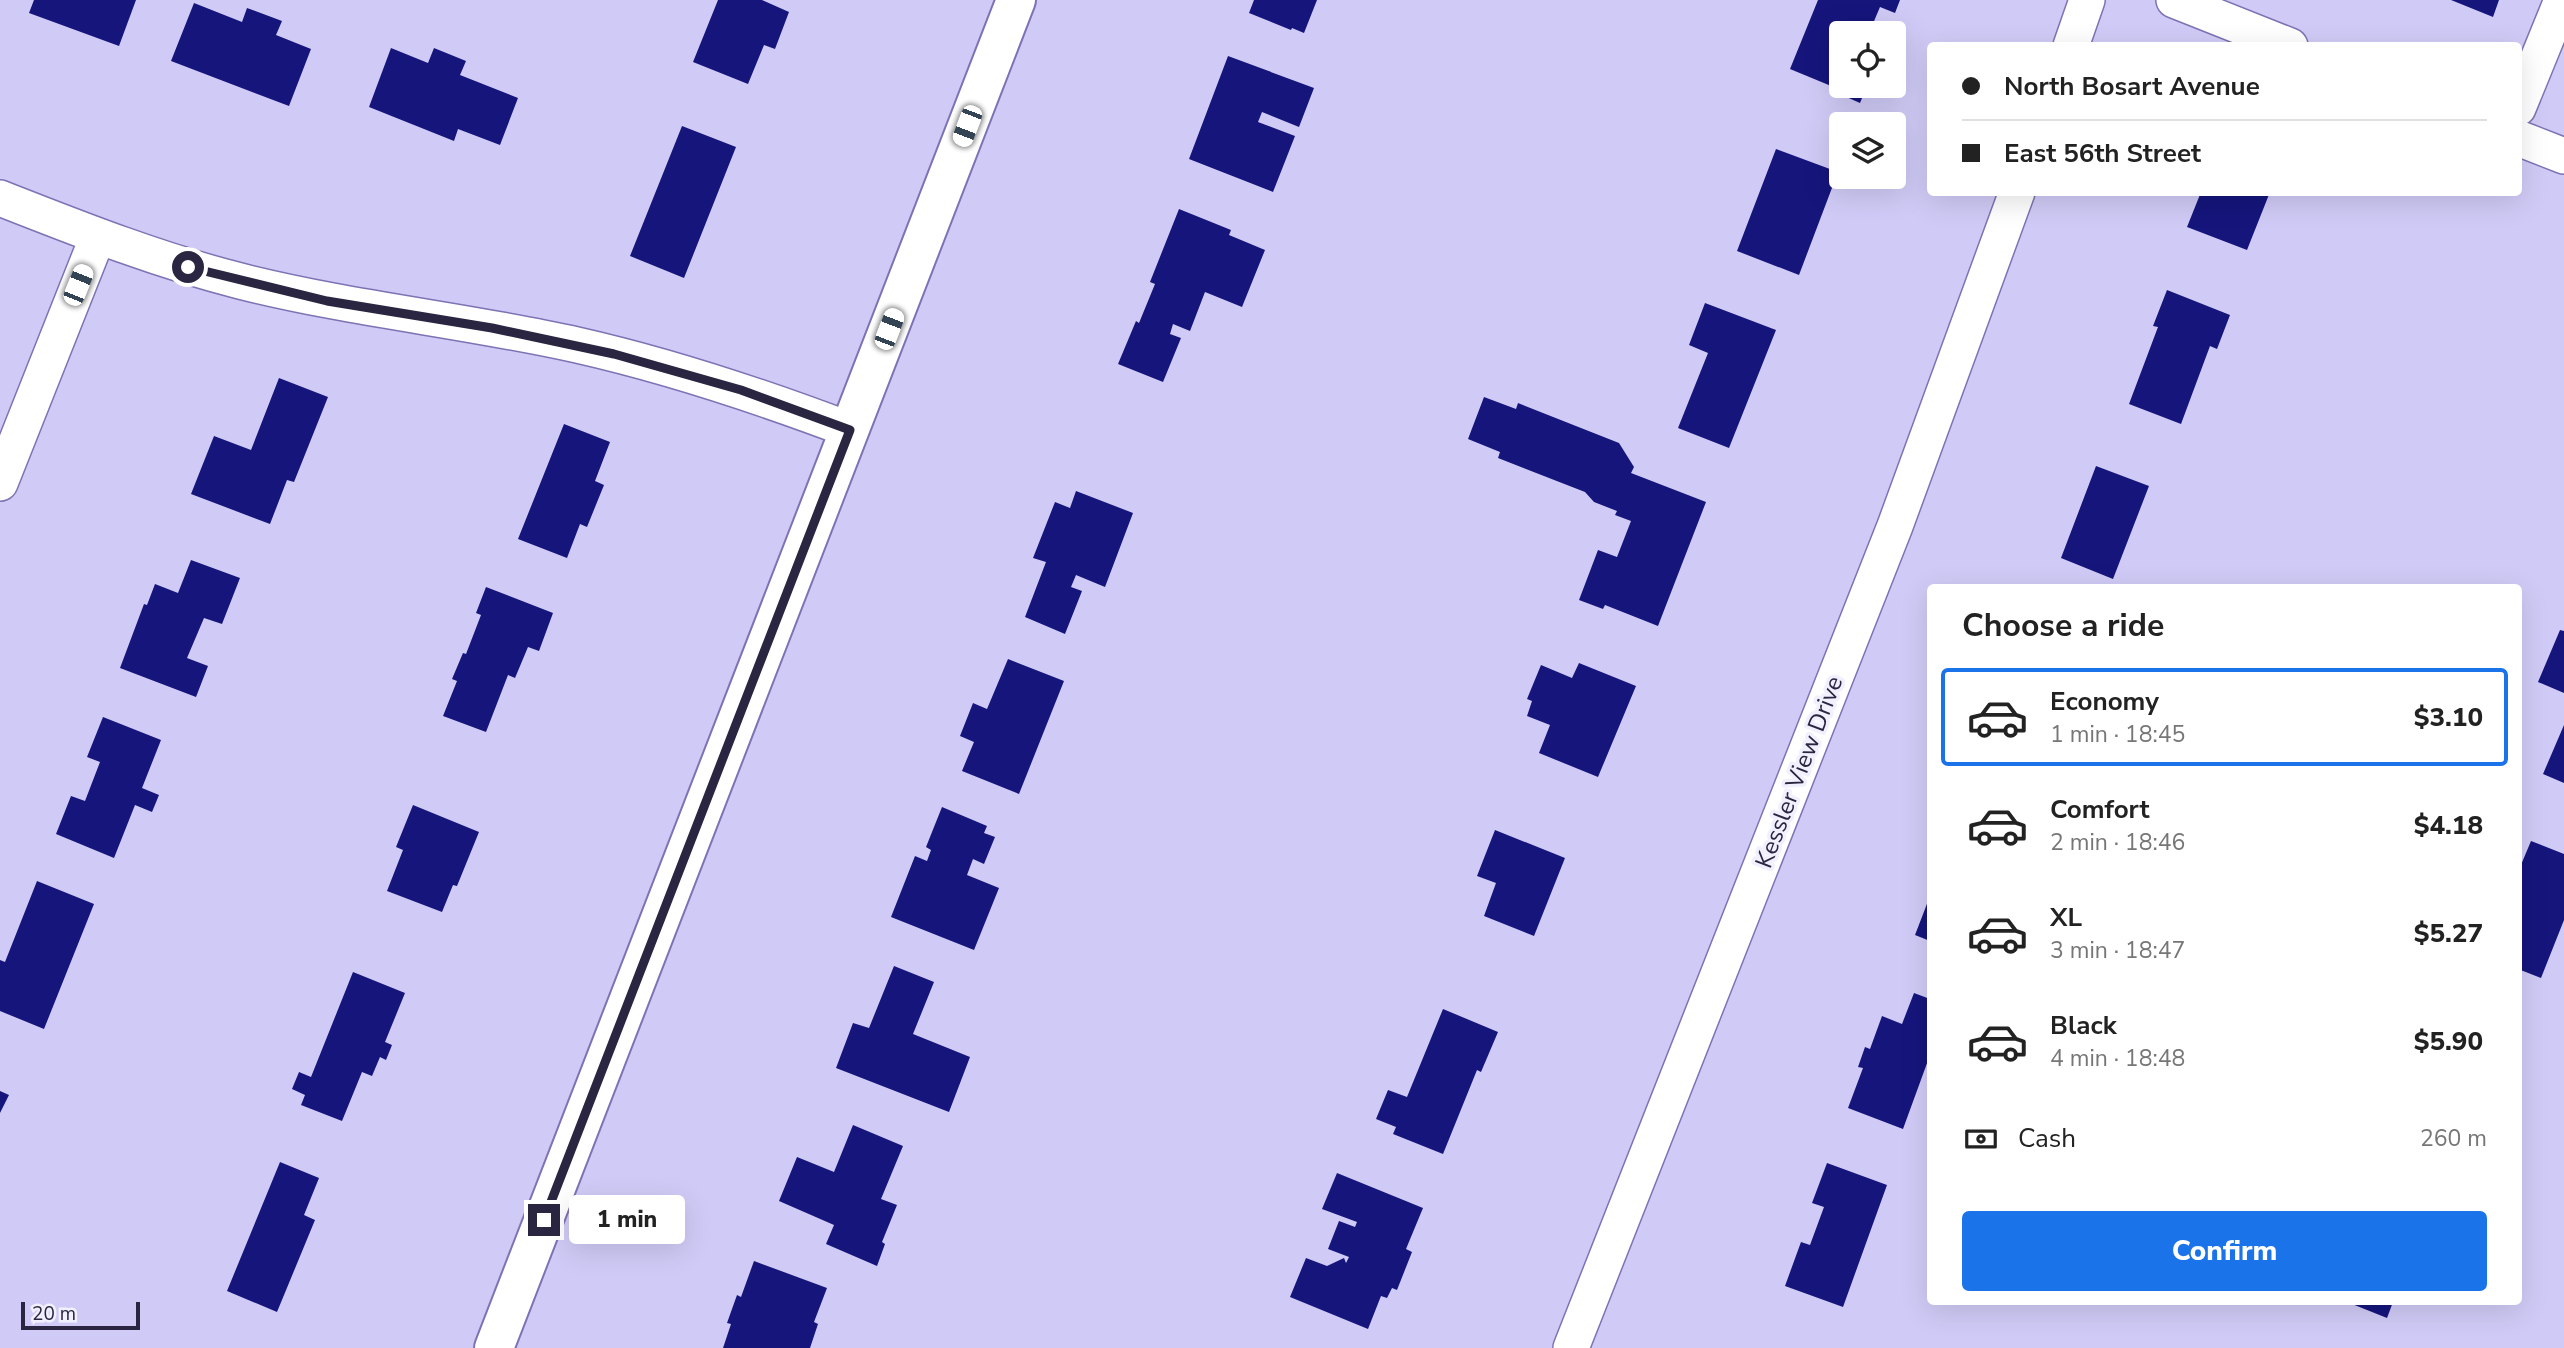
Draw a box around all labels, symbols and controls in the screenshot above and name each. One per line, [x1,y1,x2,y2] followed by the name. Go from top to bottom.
[1829,21,1906,189] map controls
[1829,21,1906,98] button: locate
[2004,69,2260,104] text: North Bosart Avenue
[950,103,985,149] car
[1829,112,1906,189] button: layers
[2004,136,2201,171] text: East 56th Street
[172,251,204,283] route start
[61,262,96,308] car
[872,306,907,352] car
[1962,604,2164,647] text: Choose a ride
[1748,671,1850,873] street label: Kessler View Drive
[2050,684,2159,719] text: Economy
[1966,686,2029,749] icon: car
[2414,700,2483,735] text: $3.10
[2050,719,2185,750] text: 1 min · 18:45
[2050,792,2150,827] text: Comfort
[1966,794,2029,857] icon: car
[2414,808,2483,843] text: $4.18
[2050,827,2185,858] text: 2 min · 18:46
[2050,900,2082,935] text: XL
[1966,902,2029,965] icon: car
[2414,916,2483,951] text: $5.27
[2050,935,2185,966] text: 3 min · 18:47
[2050,1008,2117,1043] text: Black
[1966,1010,2029,1073] icon: car
[2414,1024,2483,1059] text: $5.90
[2050,1043,2185,1074] text: 4 min · 18:48
[1962,1120,2000,1158] icon: cash
[2018,1121,2076,1156] text: Cash
[2420,1123,2487,1154] text: 260 m
[568,1196,684,1244] callout: 1 min
[528,1204,560,1236] route end
[597,1204,657,1235] text: 1 min
[1962,1211,2487,1291] button: Confirm
[21,1299,140,1331] scale bar
[32,1301,76,1327] text: 20 m

